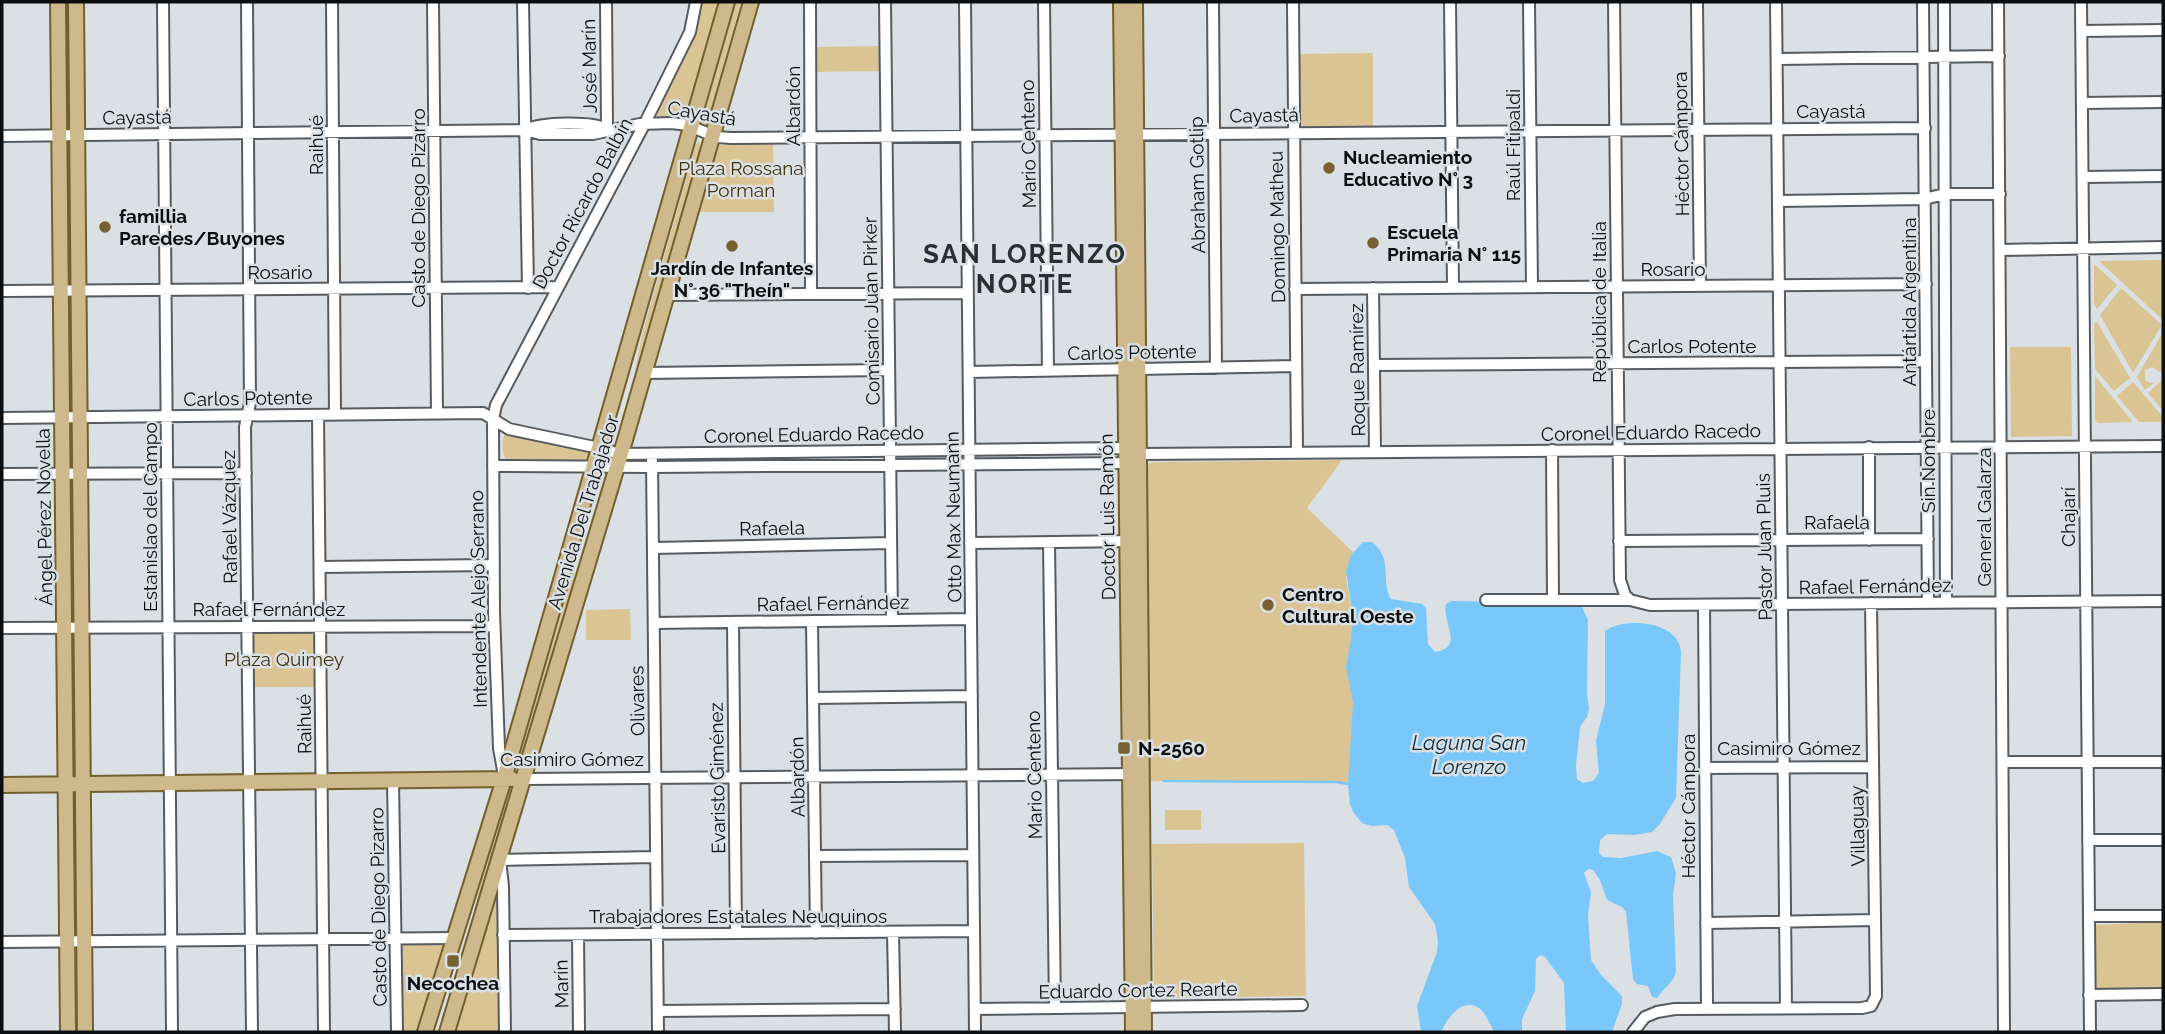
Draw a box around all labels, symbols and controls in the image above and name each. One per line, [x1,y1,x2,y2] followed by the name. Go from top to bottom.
[577,19,601,113] street label: José Marín
[782,66,804,146] street label: Albardón
[1669,71,1693,217] street label: Héctor Cámpora
[1016,79,1040,209] street label: Mario Centeno
[1502,89,1524,201] street label: Raúl Fitipaldi
[666,96,738,130] street label: Cayastá
[1796,100,1866,122] street label: Cayastá
[1229,103,1299,127] street label: Cayastá
[102,105,172,129] street label: Cayastá
[407,108,429,308] street label: Casto de Diego Pizarro
[528,114,636,292] street label: Doctor Ricardo Balbín
[305,115,327,175] street label: Raihué
[1185,116,1209,254] street label: Abraham Gotlip
[1343,146,1473,190] place label: Nucleamiento Educativo N° 3
[1265,151,1289,303] street label: Domingo Matheu
[678,157,804,201] park label: Plaza Rossana Porman
[1321,160,1337,176] marker: Nucleamiento Educativo N° 3
[119,205,285,249] place label: famillia Paredes/Buyones
[858,216,884,405] street label: Comisario Juan Pirker
[1898,217,1920,387] street label: Antártida Argentina
[97,219,113,235] marker: famillia Paredes/Buyones
[1387,221,1521,265] place label: Escuela Primaria N° 115
[1588,221,1610,383] street label: República de Italia
[1365,235,1381,251] marker: Escuela Primaria N° 115
[724,238,740,254] marker: Jardín de Infantes N° 36 "Theín"
[923,239,1127,299] district label: SAN LORENZO NORTE
[651,257,813,301] place label: Jardín de Infantes N° 36 "Theín"
[1640,258,1706,280] street label: Rosario
[247,261,313,283] street label: Rosario
[1345,303,1369,437] street label: Roque Ramírez
[1627,335,1757,357] street label: Carlos Potente
[1067,340,1197,364] street label: Carlos Potente
[183,386,313,410] street label: Carlos Potente
[1917,409,1939,513] street label: Sin Nombre
[543,412,623,612] street label: Avenida Del Trabajador
[1541,419,1761,445] street label: Coronel Eduardo Racedo
[704,421,924,447] street label: Coronel Eduardo Racedo
[139,422,161,612] street label: Estanislao del Campo
[31,428,57,606] street label: Ángel Pérez Novella
[941,431,965,603] street label: Otto Max Neumann
[1095,433,1119,601] street label: Doctor Luis Ramón
[1973,447,1995,587] street label: General Galarza
[217,450,241,584] street label: Rafael Vázquez
[1752,473,1776,621] street label: Pastor Juan Pluis
[2057,486,2079,547] street label: Chajarí
[465,490,491,708] street label: Intendente Alejo Serrano
[1804,511,1870,533] street label: Rafaela
[739,516,805,540] street label: Rafaela
[1798,574,1952,598] street label: Rafael Fernández
[1282,583,1414,627] place label: Centro Cultural Oeste
[756,591,910,615] street label: Rafael Fernández
[1260,597,1276,613] marker: Centro Cultural Oeste
[193,598,345,620] street label: Rafael Fernández
[224,648,344,670] park label: Plaza Quimey
[625,666,649,736] street label: Olivares
[292,694,316,754] street label: Raihué
[705,702,729,854] street label: Evaristo Giménez
[1022,710,1046,840] street label: Mario Centeno
[1412,730,1526,779] water label: Laguna San Lorenzo
[1677,734,1699,878] street label: Héctor Cámpora
[785,736,809,818] street label: Albardón
[1138,737,1205,759] place label: N-2560
[1717,737,1861,759] street label: Casimiro Gómez
[1116,740,1132,756] marker: N-2560
[500,748,644,770] street label: Casimiro Gómez
[1845,785,1869,867] street label: Villaguay
[365,807,391,1007] street label: Casto de Diego Pizarro
[589,905,887,927] street label: Trabajadores Estatales Neuquinos
[445,953,461,969] marker: Necochea
[550,959,572,1009] street label: Marín
[407,972,499,994] place label: Necochea
[1038,977,1238,1003] street label: Eduardo Cortez Rearte

